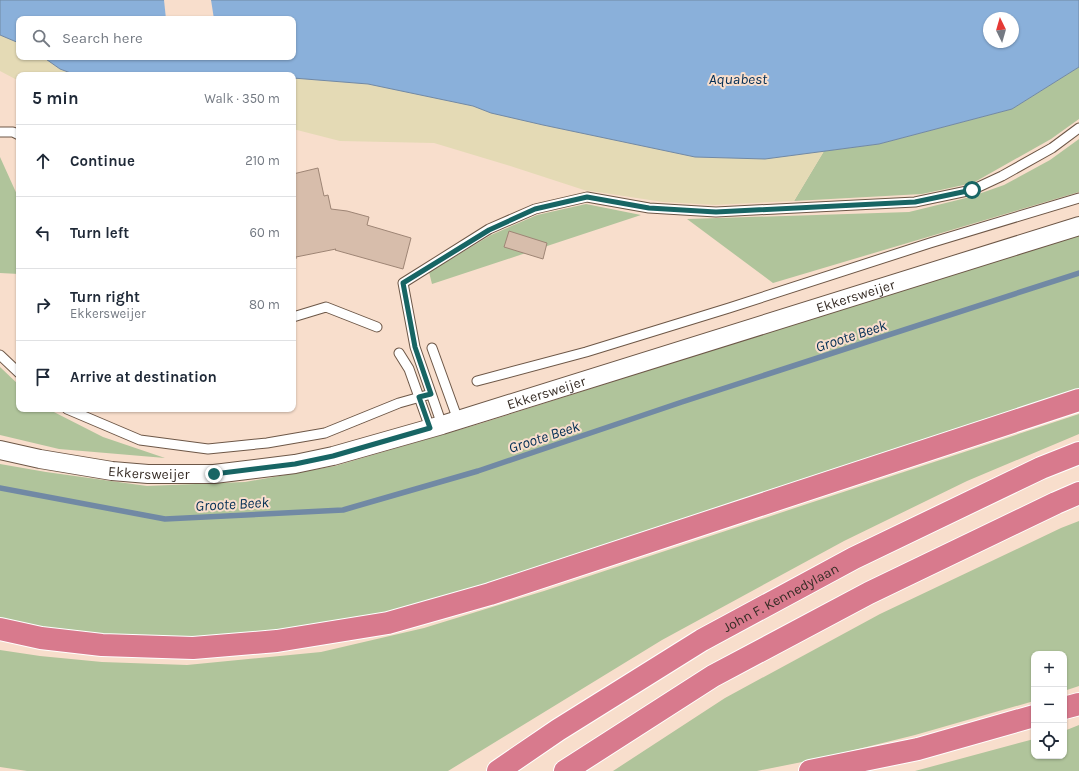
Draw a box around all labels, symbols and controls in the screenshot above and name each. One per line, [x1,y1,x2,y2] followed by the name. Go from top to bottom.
[983,12,1019,48] north arrow
[16,16,296,60] search box
[30,27,52,49] icon: search
[62,29,143,47] text: Search here
[709,70,768,88] water label: Aquabest
[32,88,79,108] text: 5 min
[204,91,280,106] text: Walk · 350 m
[32,150,54,172] icon: ahead
[70,152,135,170] text: Continue
[245,153,280,168] text: 210 m
[963,181,981,199] route start
[32,222,54,244] icon: left
[70,224,129,242] text: Turn left
[250,225,280,240] text: 60 m
[814,275,898,316] street label: Ekkersweijer
[70,288,140,306] text: Turn right
[32,294,54,316] icon: right
[249,297,280,312] text: 80 m
[70,306,146,321] text: Ekkersweijer
[813,316,889,356] water label: Groote Beek
[32,366,54,388] icon: arrive
[70,368,217,386] text: Arrive at destination
[505,372,588,413] street label: Ekkersweijer
[506,417,582,457] water label: Groote Beek
[108,462,191,483] street label: Ekkersweijer
[205,465,223,483] route end
[195,493,270,515] water label: Groote Beek
[720,559,842,636] street label: John F. Kennedylaan
[1031,651,1067,759] map controls
[1031,651,1067,687] button: +
[1031,687,1067,723] button: −
[1031,723,1067,759] button: locate

